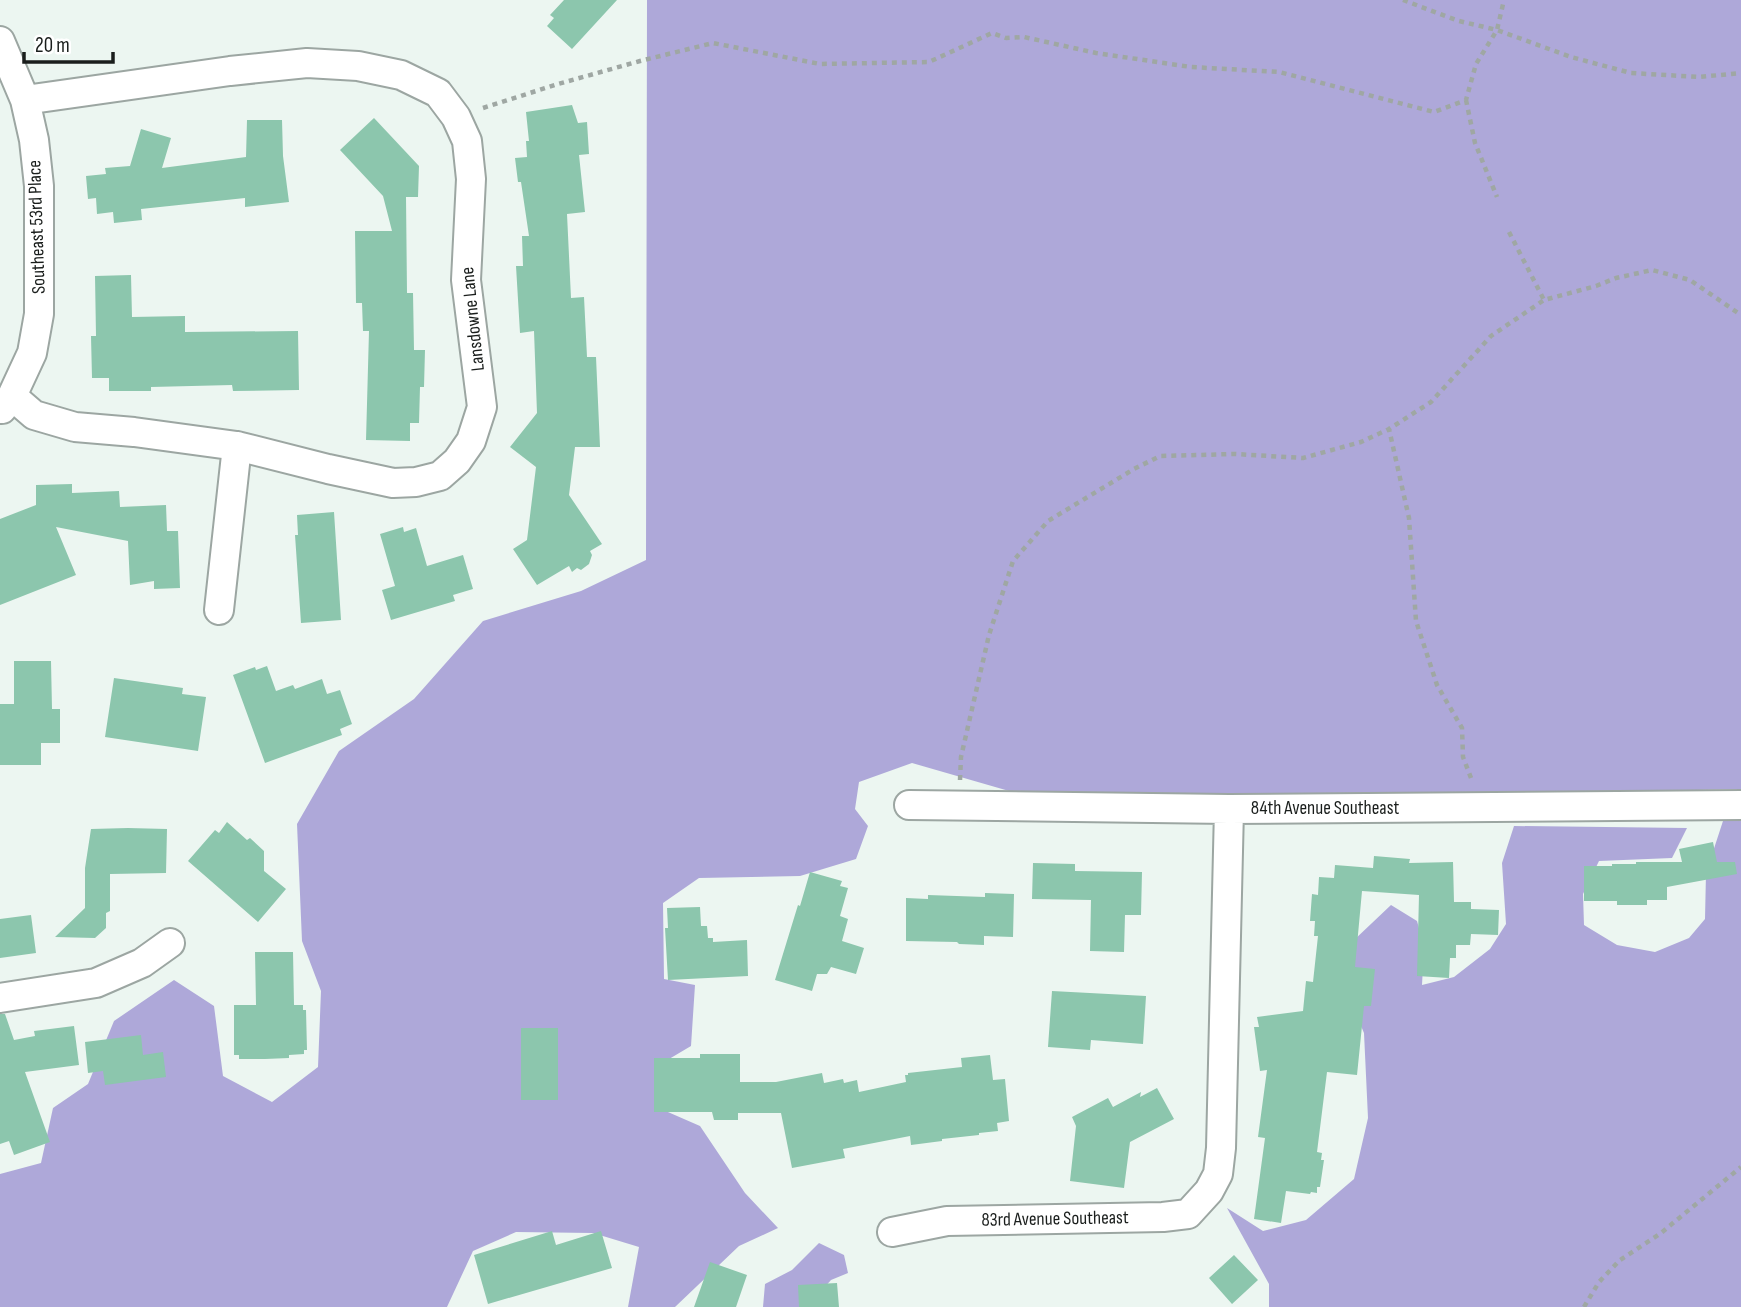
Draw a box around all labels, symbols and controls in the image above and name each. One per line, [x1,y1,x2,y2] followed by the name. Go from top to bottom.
[24,21,114,65] scale bar
[35,33,70,58] text: 20 m
[23,160,51,294] street label: Southeast 53rd Place
[456,266,490,372] street label: Lansdowne Lane
[1251,797,1399,820] street label: 84th Avenue Southeast
[981,1206,1129,1232] street label: 83rd Avenue Southeast

